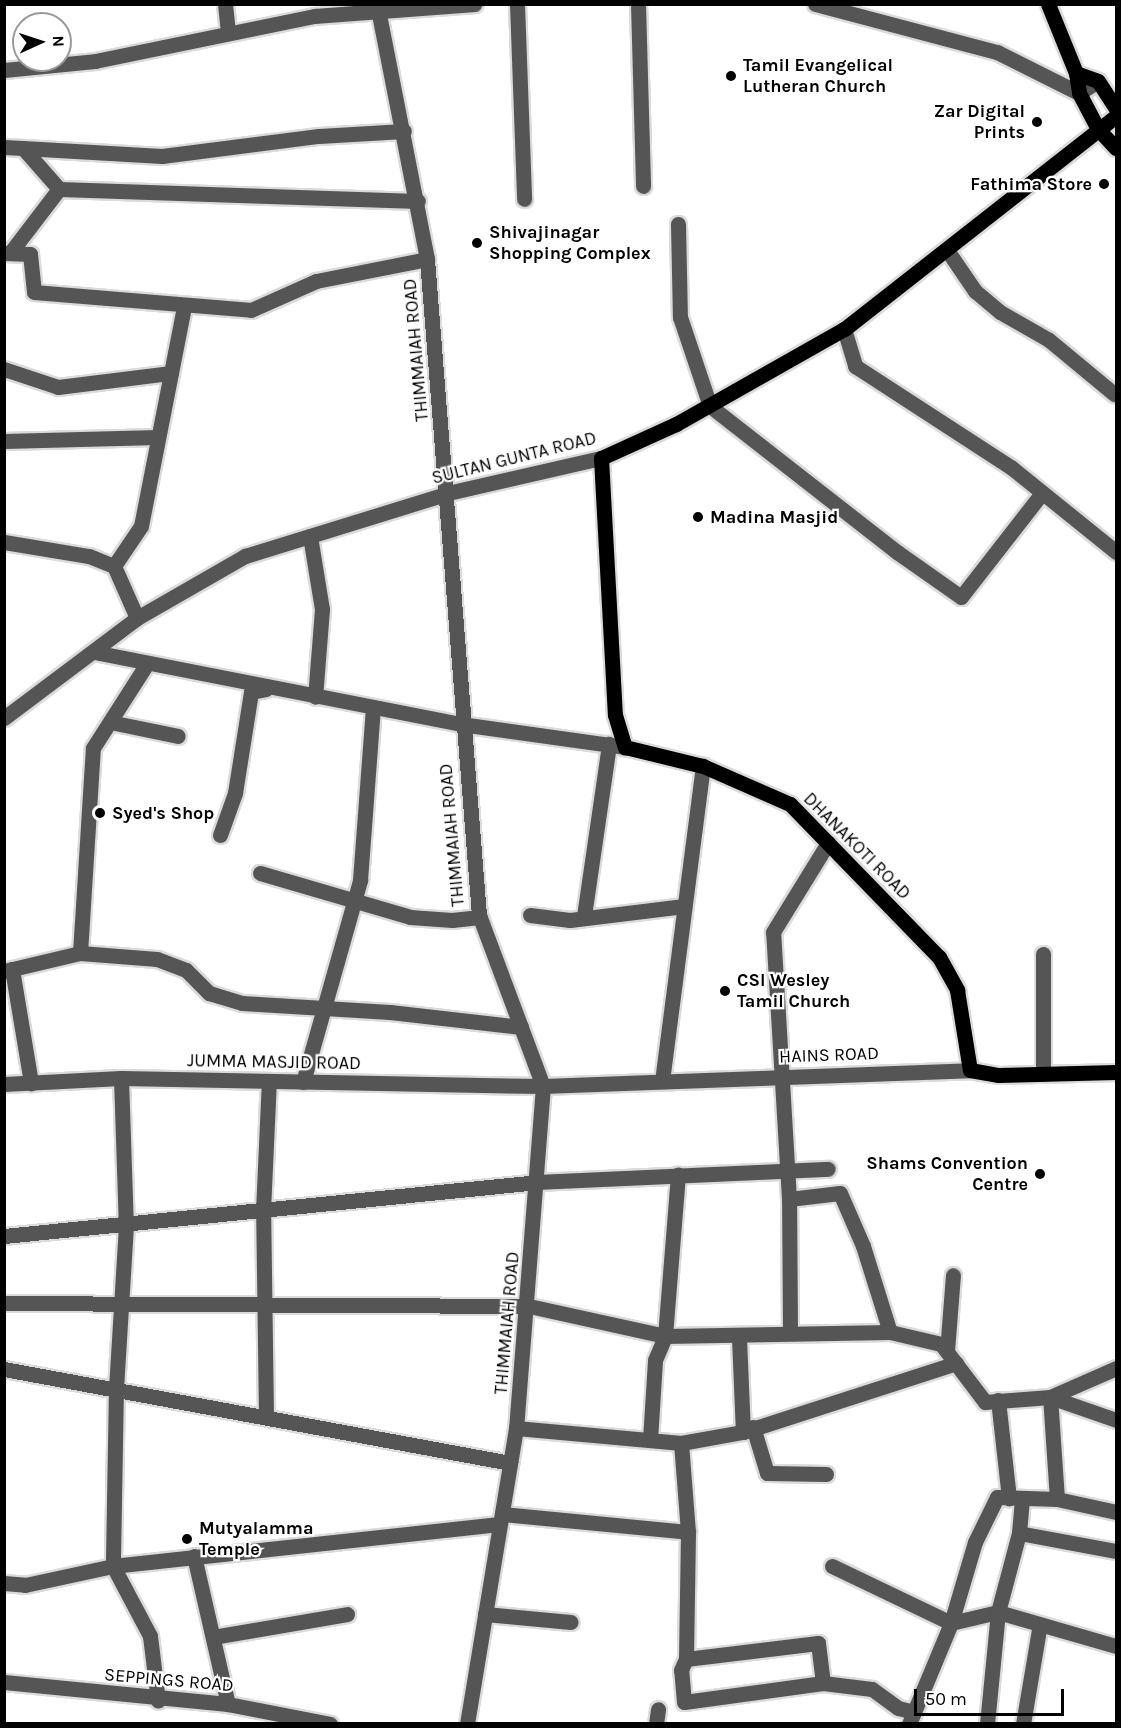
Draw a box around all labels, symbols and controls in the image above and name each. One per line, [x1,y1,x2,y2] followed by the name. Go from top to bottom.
[12,12,72,72] north arrow
[49,35,68,47] text: N
[743,55,893,98] place label: Tamil Evangelical Lutheran Church
[724,69,738,83] marker: Tamil Evangelical Lutheran Church
[934,101,1025,144] place label: Zar Digital Prints
[1030,115,1044,129] marker: Zar Digital Prints
[970,173,1092,195] place label: Fathima Store
[1097,177,1111,191] marker: Fathima Store
[489,222,651,264] place label: Shivajinagar Shopping Complex
[470,236,484,250] marker: Shivajinagar Shopping Complex
[399,278,433,422] street label: THIMMAIAH ROAD
[429,427,599,489] street label: SULTAN GUNTA ROAD
[710,506,838,528] place label: Madina Masjid
[691,510,705,524] marker: Madina Masjid
[435,763,469,907] street label: THIMMAIAH ROAD
[799,788,915,904] street label: DHANAKOTI ROAD
[112,802,214,824] place label: Syed's Shop
[93,806,107,820] marker: Syed's Shop
[737,970,850,1012] place label: CSI Wesley Tamil Church
[718,984,732,998] marker: CSI Wesley Tamil Church
[779,1042,879,1068] street label: HAINS ROAD
[187,1050,361,1074] street label: JUMMA MASJID ROAD
[866,1153,1028,1196] place label: Shams Convention Centre
[1033,1167,1047,1181] marker: Shams Convention Centre
[490,1251,524,1395] street label: THIMMAIAH ROAD
[199,1518,313,1561] place label: Mutyalamma Temple
[180,1532,194,1546] marker: Mutyalamma Temple
[103,1664,235,1696] street label: SEPPINGS ROAD
[917,1677,1067,1715] scale bar
[925,1688,967,1710] text: 50 m

